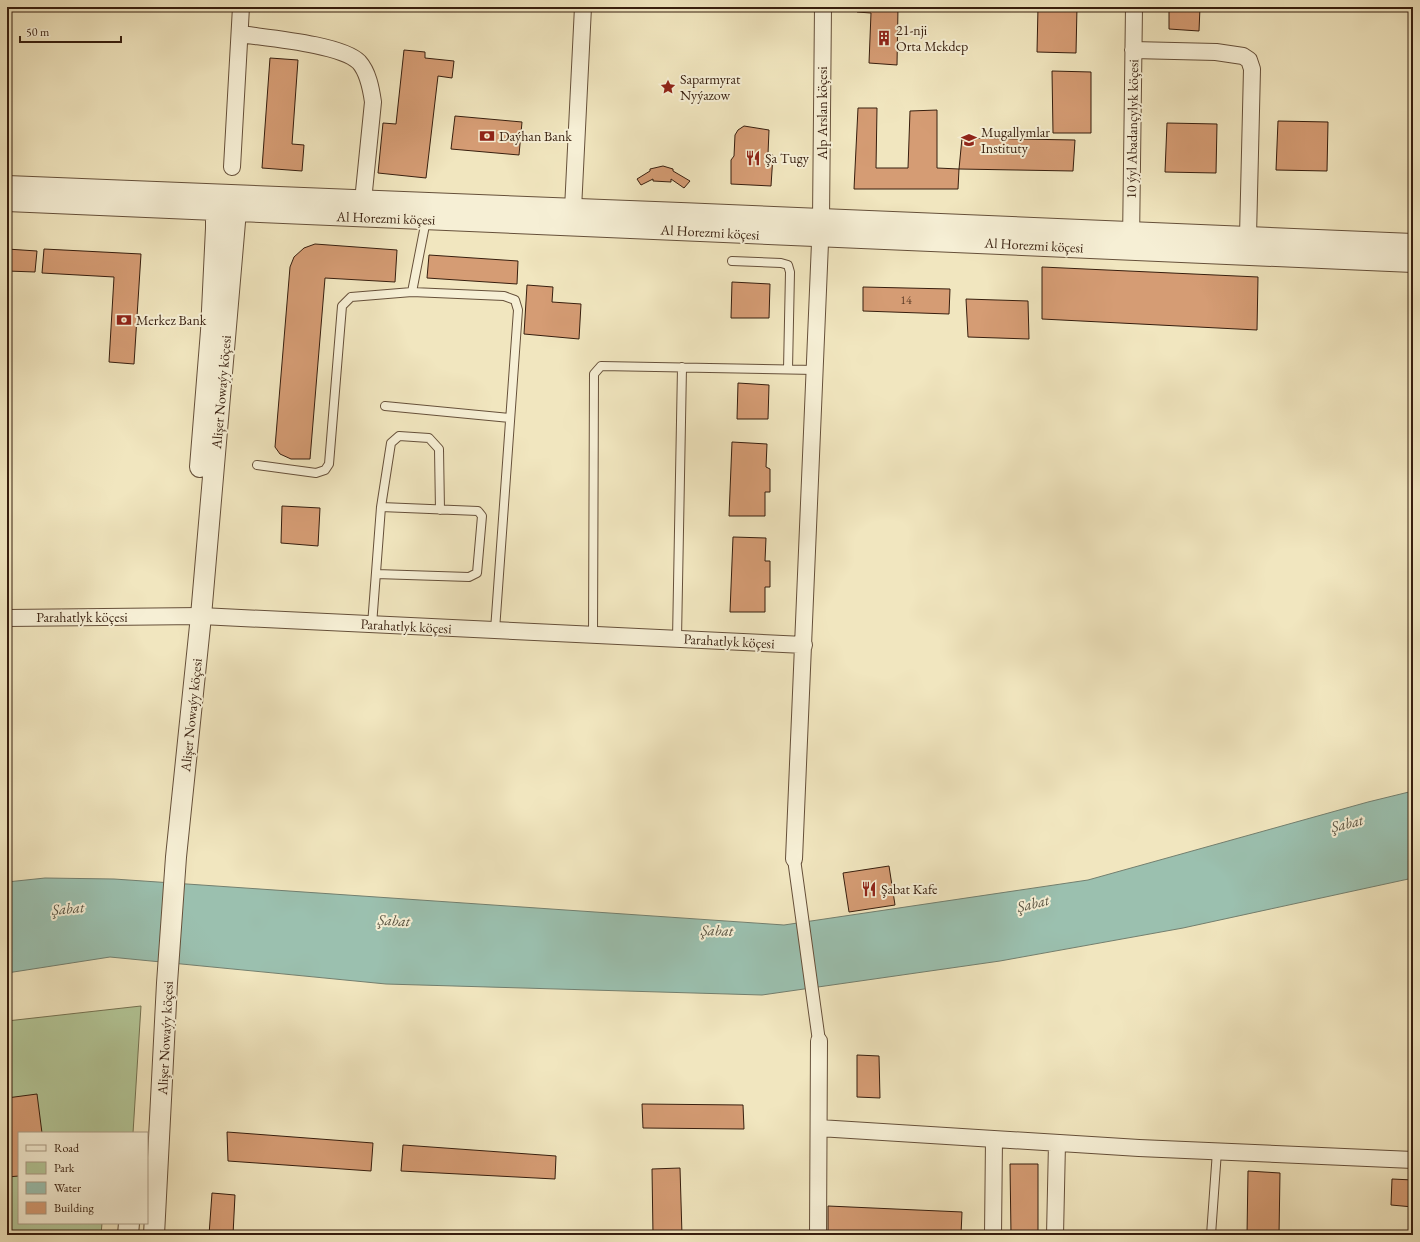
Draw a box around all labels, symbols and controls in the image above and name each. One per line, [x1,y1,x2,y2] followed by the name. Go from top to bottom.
[20,18,121,44] scale bar
[896,21,968,55] place label: 21-nji Orta Mekdep
[26,24,50,40] text: 50 m
[875,29,893,47] building icon: 21-nji Orta Mekdep
[1122,58,1142,199] street label: 10 ýyl Abadançylyk köçesi
[813,66,831,161] street label: Alp Arslan köçesi
[680,70,741,104] place label: Saparmyrat Nyýazow
[659,78,677,96] place icon: Saparmyrat Nyýazow
[981,123,1050,157] place label: Mugallymlar Instituty
[478,127,496,145] bank icon: Daýhan Bank
[499,127,572,145] place label: Daýhan Bank
[960,131,978,149] school or university icon: Mugallymlar Instituty
[744,149,762,167] restaurant icon: Şa Tugy
[765,149,810,167] place label: Şa Tugy
[335,207,436,229] street label: Al Horezmi köçesi
[659,220,760,244] street label: Al Horezmi köçesi
[983,233,1084,257] street label: Al Horezmi köçesi
[900,292,912,308] house number: 14
[115,311,133,329] bank icon: Merkez Bank
[136,311,207,329] place label: Merkez Bank
[207,334,235,451] street label: Alişer Nowaýy köçesi
[36,608,128,626] street label: Parahatlyk köçesi
[360,615,453,637] street label: Parahatlyk köçesi
[683,630,776,652] street label: Parahatlyk köçesi
[176,657,206,774] street label: Alişer Nowaýy köçesi
[1328,810,1366,836] water label: Şabat
[860,880,878,898] restaurant icon: Şabat Kafe
[881,880,938,898] place label: Şabat Kafe
[1014,890,1052,916] water label: Şabat
[50,897,86,919] water label: Şabat
[376,910,411,930] water label: Şabat
[700,920,734,940] water label: Şabat
[153,980,177,1096] street label: Alişer Nowaýy köçesi
[18,1132,148,1224] legend
[54,1140,80,1156] text: Road
[54,1160,75,1176] text: Park
[54,1180,81,1196] text: Water
[54,1200,95,1216] text: Building

